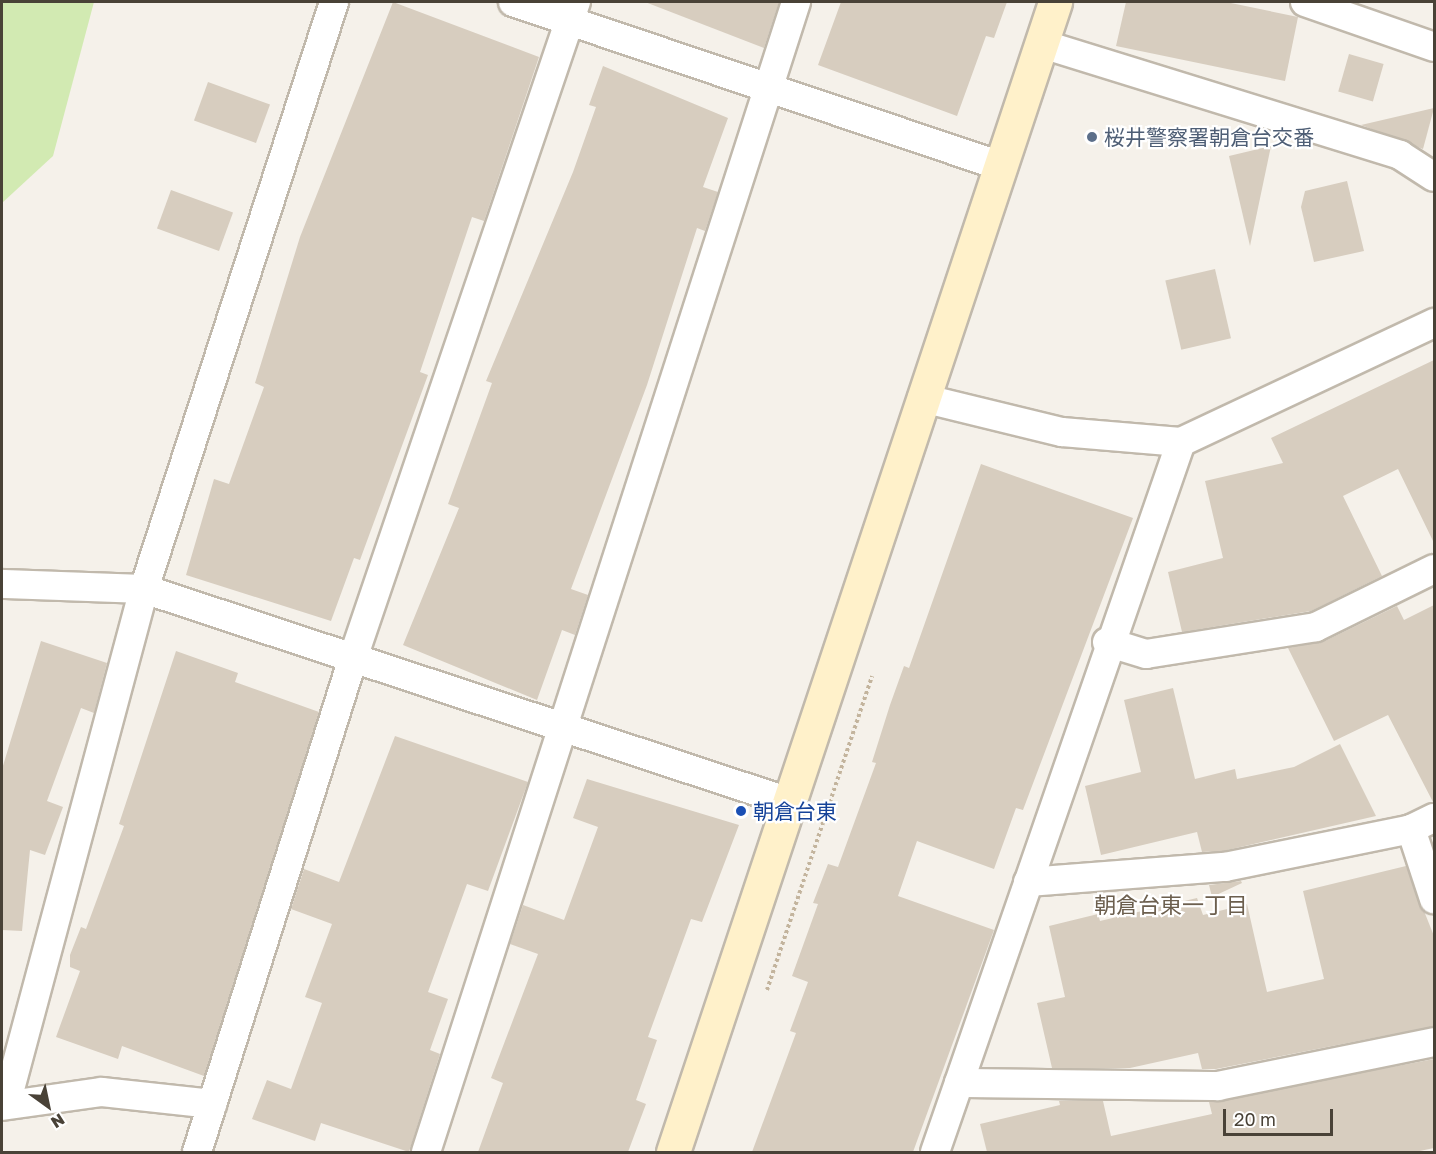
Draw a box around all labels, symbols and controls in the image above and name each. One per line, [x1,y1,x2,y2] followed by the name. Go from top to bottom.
[1104,124,1314,150] place label: 桜井警察署朝倉台交番
[1085,130,1099,144] marker: 桜井警察署朝倉台交番
[753,798,837,824] place label: 朝倉台東
[734,804,748,818] marker: 朝倉台東
[1094,892,1248,918] district label: 朝倉台東一丁目
[18,1076,78,1136] north arrow
[1226,1097,1336,1135] scale bar
[1234,1108,1276,1130] text: 20 m
[47,1109,68,1133] text: N

